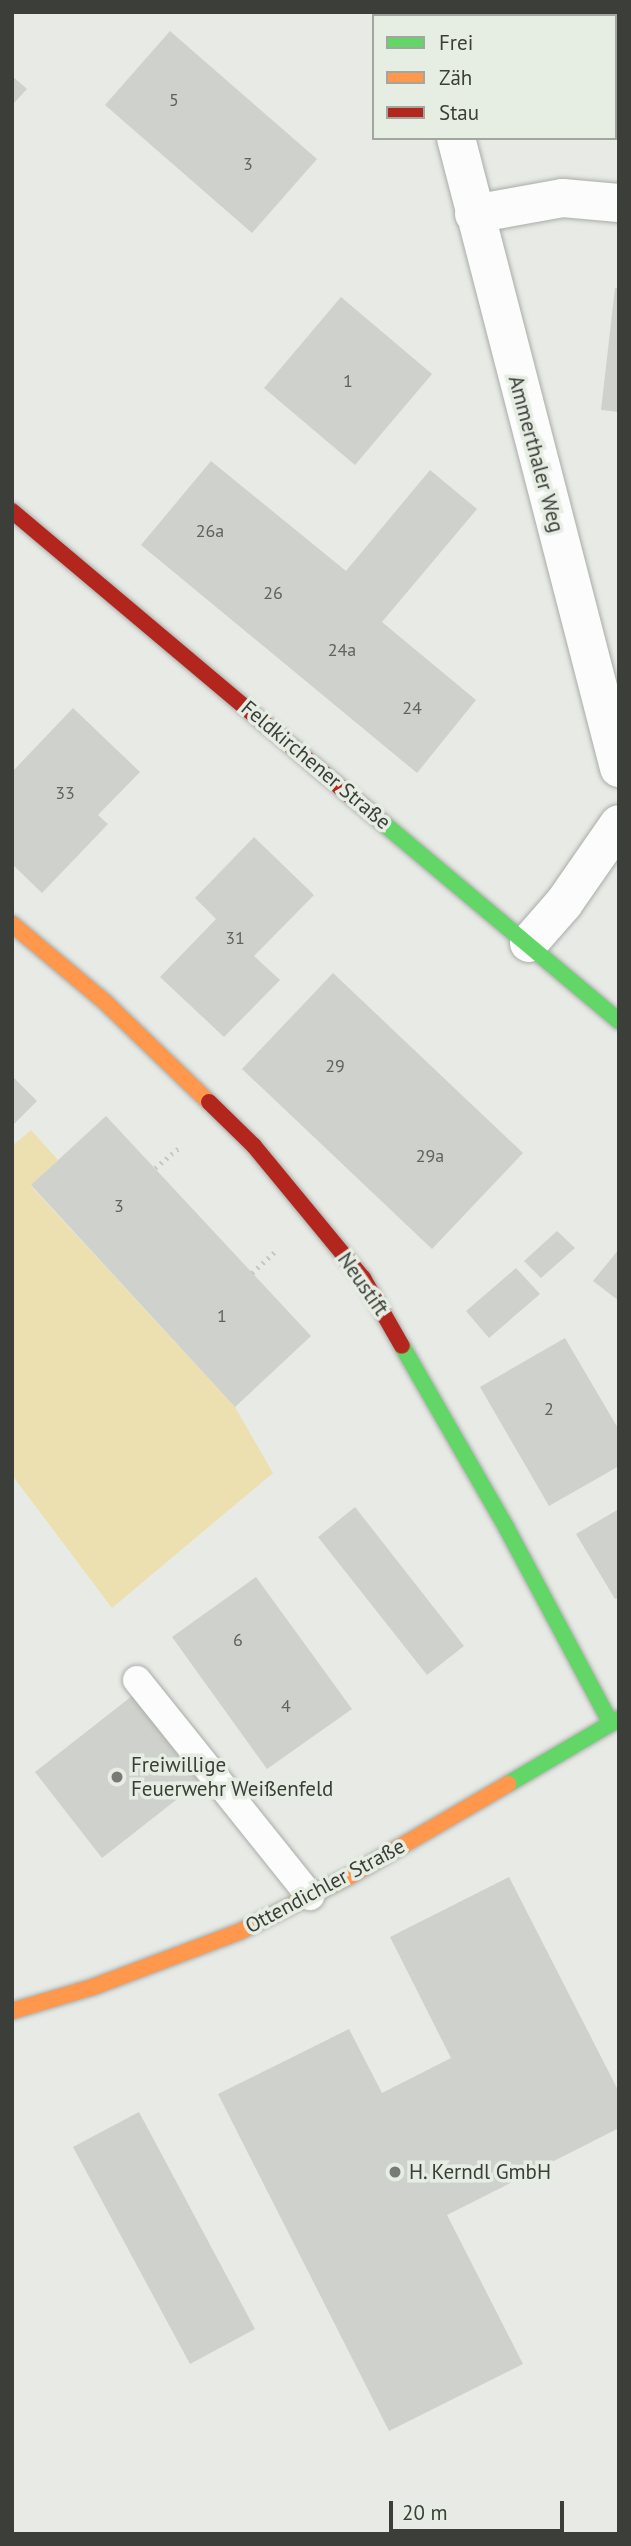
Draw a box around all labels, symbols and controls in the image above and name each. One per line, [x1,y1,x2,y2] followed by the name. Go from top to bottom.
[372,14,617,140] legend
[439,29,473,56] text: Frei
[439,64,472,91] text: Zäh
[169,89,179,111] house number: 5
[439,99,479,126] text: Stau
[243,153,253,175] house number: 3
[343,370,353,392] house number: 1
[503,373,569,535] street label: Ammerthaler Weg
[196,520,224,542] house number: 26a
[263,582,283,604] house number: 26
[328,639,356,661] house number: 24a
[236,695,396,835] street label: Feldkirchener Straße
[402,697,422,719] house number: 24
[55,782,75,804] house number: 33
[225,927,245,949] house number: 31
[325,1055,345,1077] house number: 29
[416,1145,444,1167] house number: 29a
[114,1195,124,1217] house number: 3
[332,1248,394,1320] street label: Neustift
[217,1305,227,1327] house number: 1
[544,1398,554,1420] house number: 2
[233,1629,243,1651] house number: 6
[281,1695,291,1717] house number: 4
[131,1752,334,1802] place label: Freiwillige Feuerwehr Weißenfeld
[109,1769,125,1785] marker: Freiwillige Feuerwehr Weißenfeld
[241,1833,409,1939] street label: Ottendichler Straße
[409,2159,553,2185] place label: H. Kerndl GmbH
[387,2164,403,2180] marker: H. Kerndl GmbH
[393,2486,568,2530] scale bar
[402,2499,448,2526] text: 20 m

